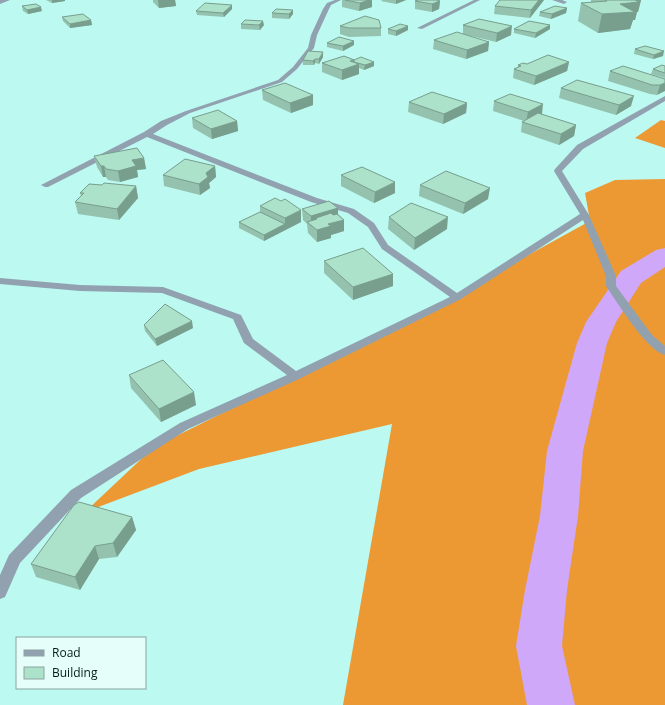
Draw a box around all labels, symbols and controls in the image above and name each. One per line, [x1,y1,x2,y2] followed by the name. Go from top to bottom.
[16,637,146,689] legend
[52,644,81,661] text: Road
[52,664,98,681] text: Building

